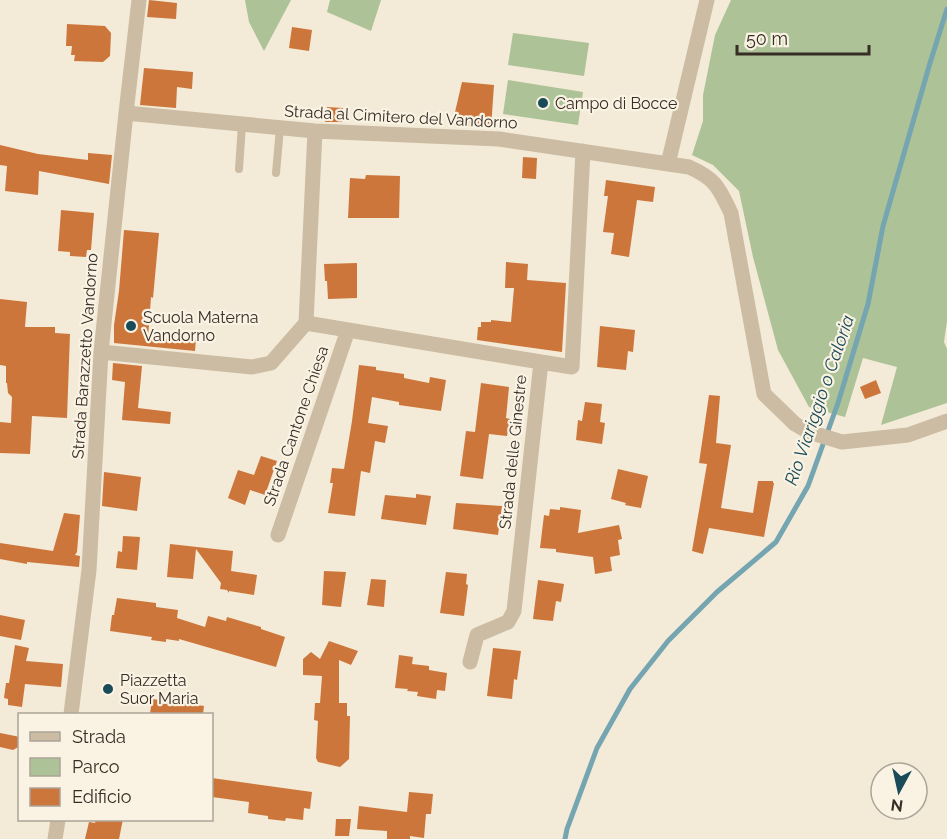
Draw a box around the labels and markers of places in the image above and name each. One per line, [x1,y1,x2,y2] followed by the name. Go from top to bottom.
[555,94,677,113] place label: Campo di Bocce
[536,96,550,110] marker: Campo di Bocce
[143,308,259,345] place label: Scuola Materna Vandorno
[124,319,138,333] marker: Scuola Materna Vandorno
[120,671,199,708] place label: Piazzetta Suor Maria
[101,682,115,696] marker: Piazzetta Suor Maria

